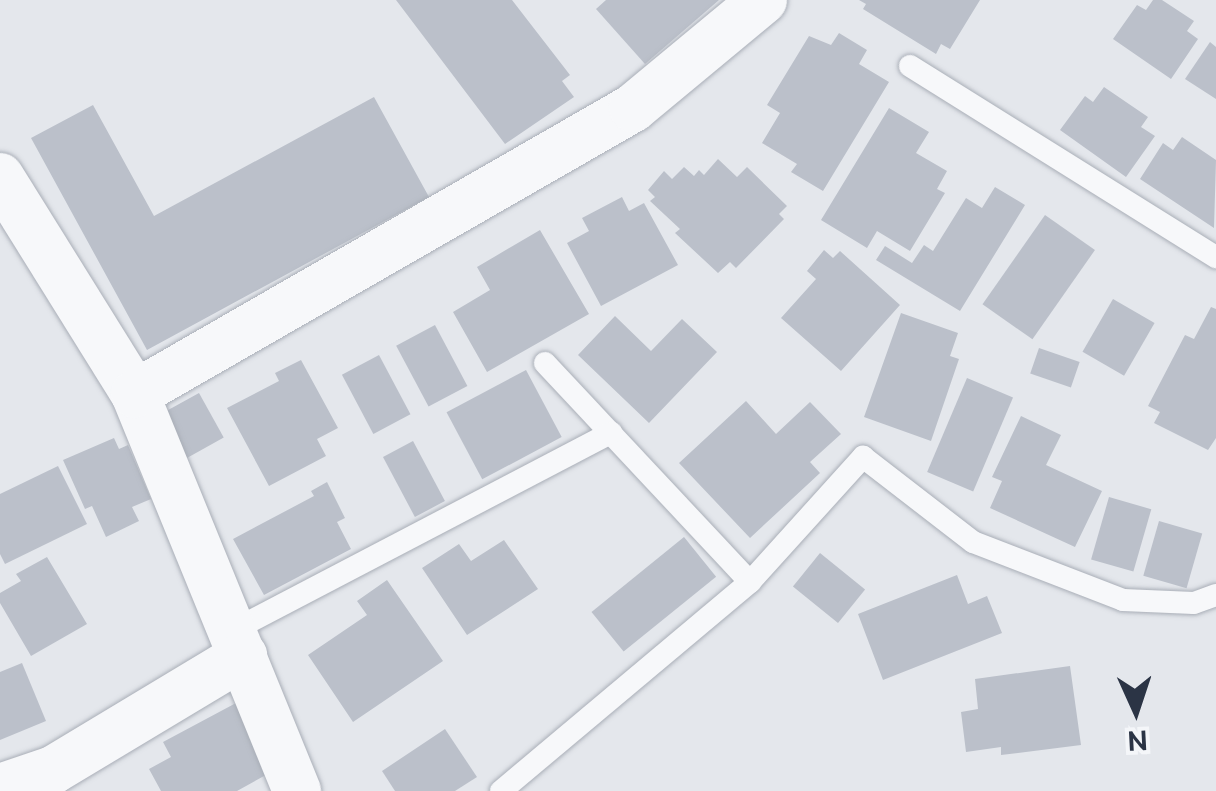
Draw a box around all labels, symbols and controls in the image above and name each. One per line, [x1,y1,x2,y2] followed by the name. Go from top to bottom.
[1086,661,1186,761] north arrow
[1126,725,1149,757] text: N

